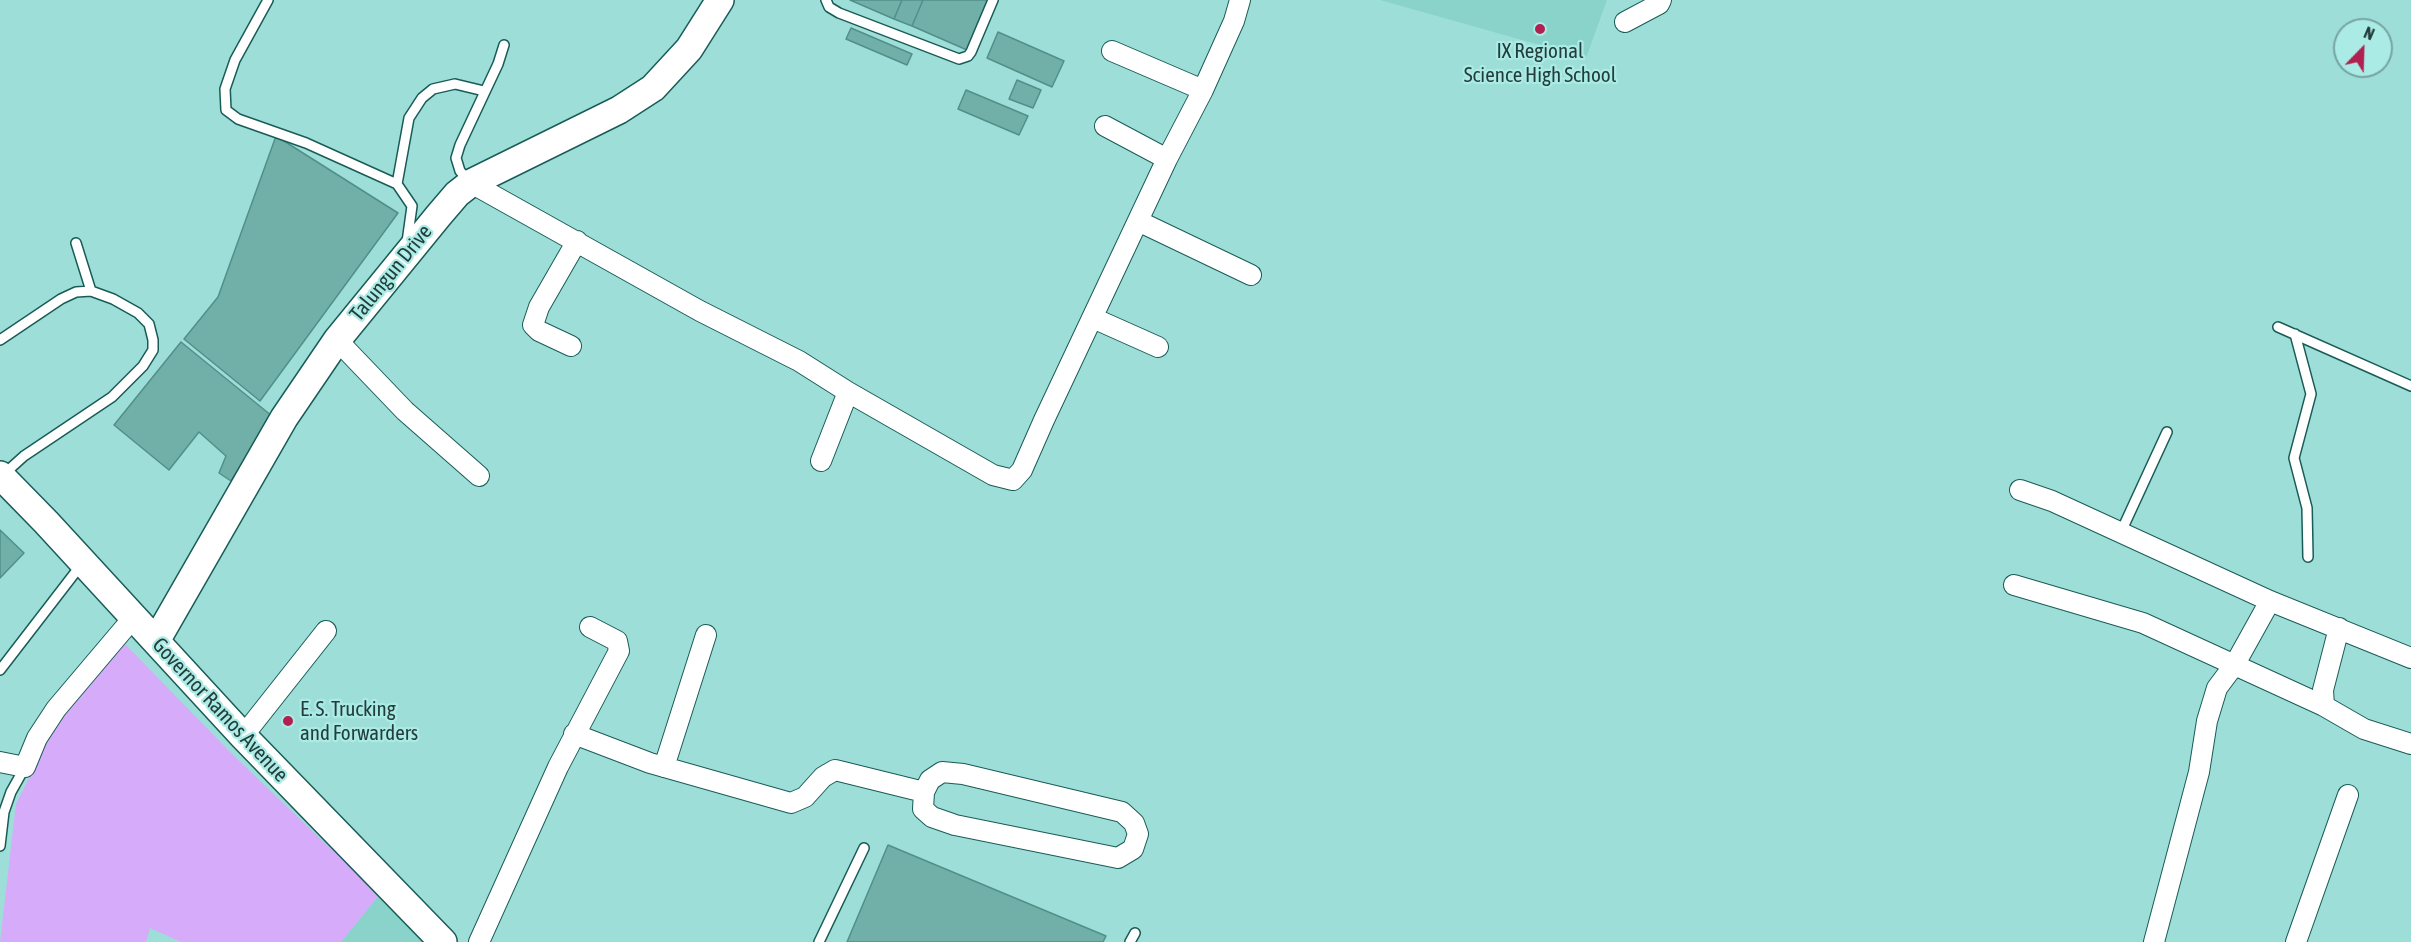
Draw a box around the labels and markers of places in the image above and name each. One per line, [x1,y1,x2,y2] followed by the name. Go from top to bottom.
[1533,22,1547,36] marker: IX Regional Science High School
[1464,38,1616,88] place label: IX Regional Science High School
[300,696,418,746] place label: E. S. Trucking and Forwarders
[281,714,295,728] marker: E. S. Trucking and Forwarders

